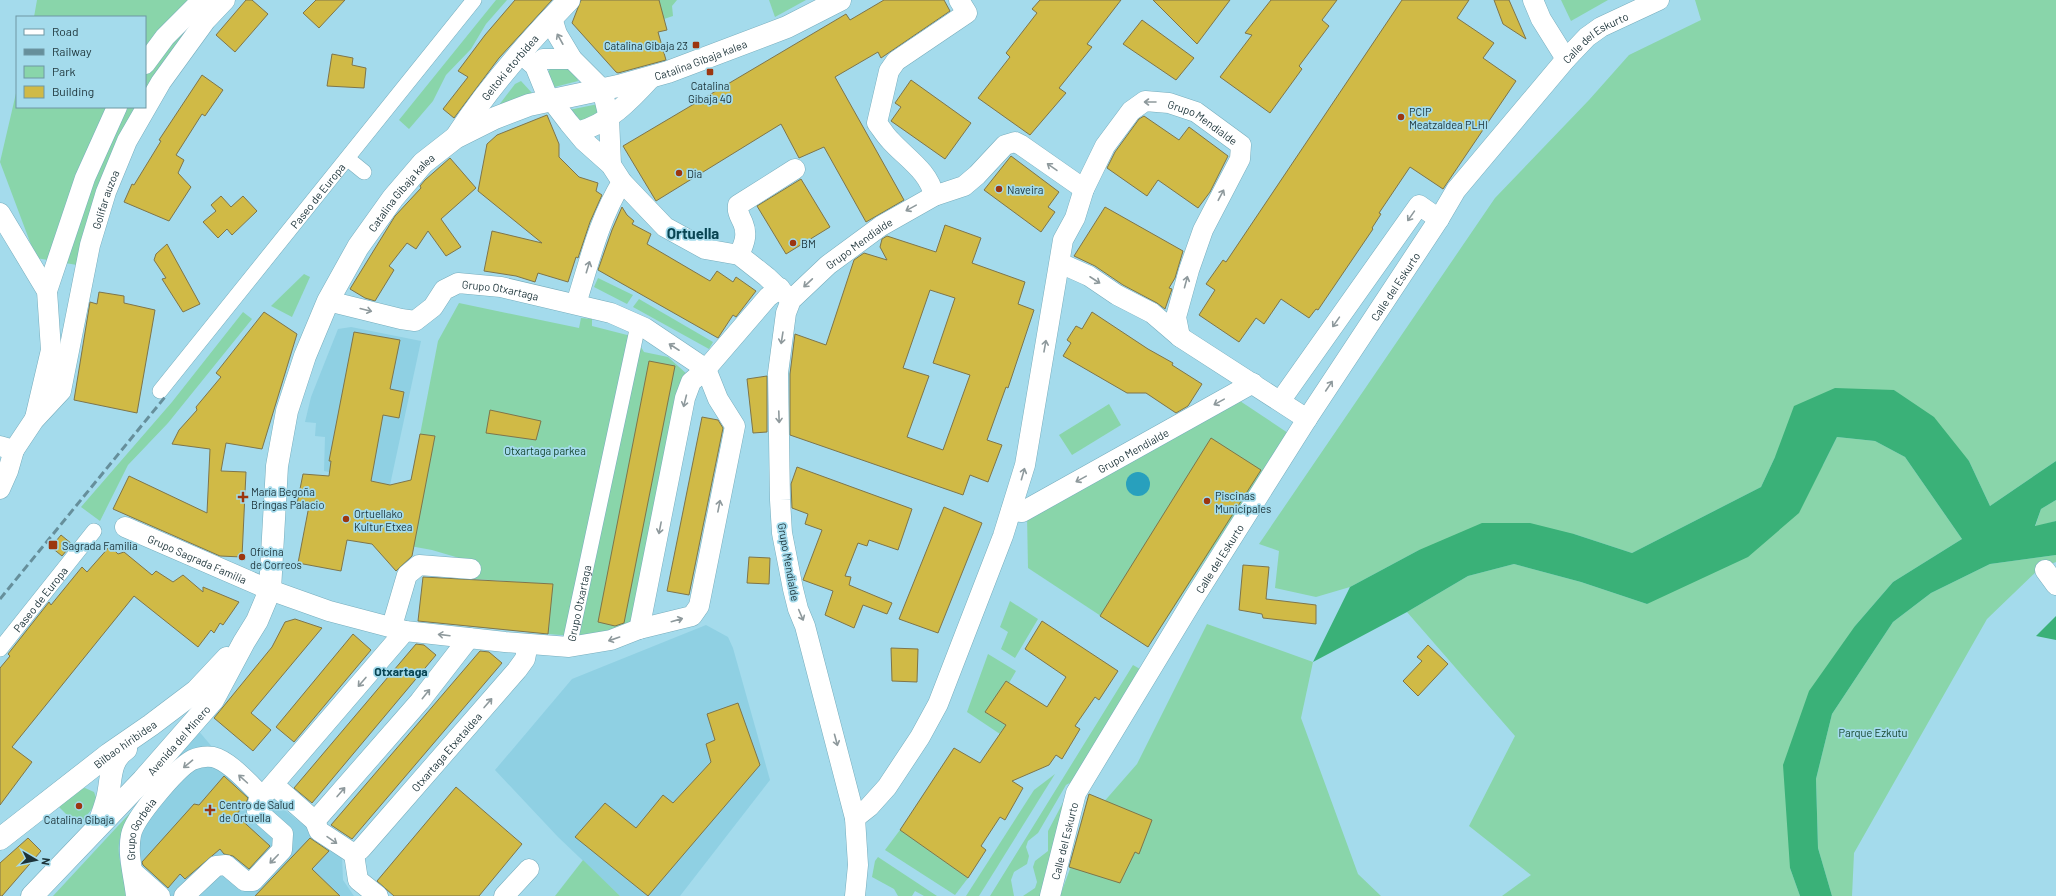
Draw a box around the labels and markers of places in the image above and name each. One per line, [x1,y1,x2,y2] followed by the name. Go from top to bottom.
[604,39,688,52] place label: Catalina Gibaja 23
[691,40,701,50] marker: Catalina Gibaja 23
[705,67,715,77] marker: Catalina Gibaja 40
[688,79,732,105] place label: Catalina Gibaja 40
[1409,105,1488,131] place label: PCIP Meatzaldea PLHI
[1396,112,1406,122] marker: PCIP Meatzaldea PLHI
[687,167,702,180] place label: Dia
[674,168,684,178] marker: Dia
[1007,183,1043,196] place label: Naveira
[994,184,1004,194] marker: Naveira
[801,237,816,250] place label: BM
[788,238,798,248] marker: BM
[251,485,324,511] place label: María Begoña Bringas Palacio
[1215,489,1271,515] place label: Piscinas Municipales
[238,492,248,502] marker: María Begoña Bringas Palacio
[1202,496,1212,506] marker: Piscinas Municipales
[354,507,412,533] place label: Ortuellako Kultur Etxea
[341,514,351,524] marker: Ortuellako Kultur Etxea
[47,539,59,551] marker: Sagrada Familia
[62,539,138,552] place label: Sagrada Familia
[250,545,302,571] place label: Oficina de Correos
[237,552,247,562] marker: Oficina de Correos
[219,798,294,824] place label: Centro de Salud de Ortuella
[74,801,84,811] marker: Catalina Gibaja
[204,804,216,816] marker: Centro de Salud de Ortuella
[44,813,114,826] place label: Catalina Gibaja

